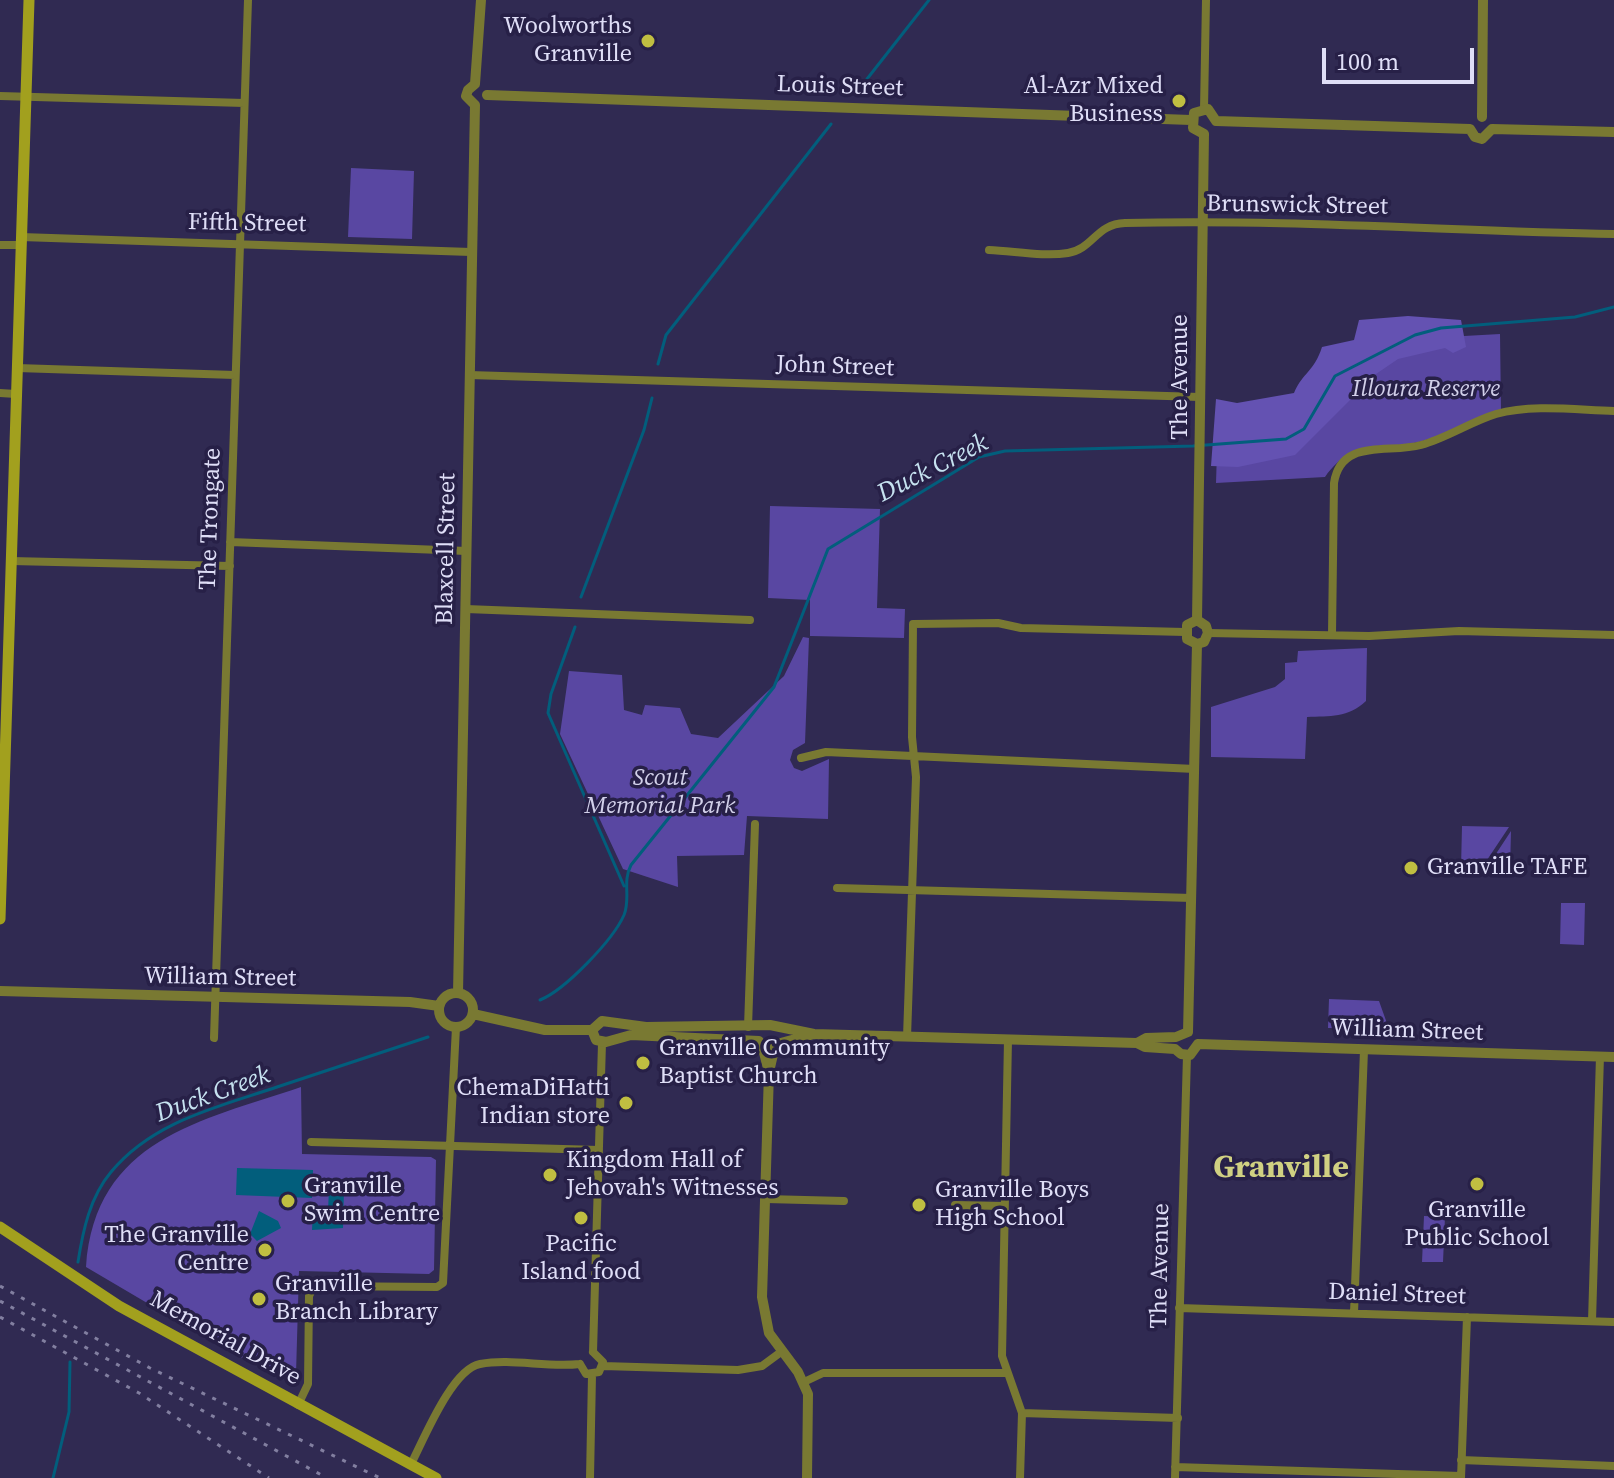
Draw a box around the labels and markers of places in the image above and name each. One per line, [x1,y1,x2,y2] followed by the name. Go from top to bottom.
[503,13,632,69] place label: Woolworths Granville
[639,32,657,50] marker: Woolworths Granville
[1024,73,1163,129] place label: Al-Azr Mixed Business
[1170,92,1188,110] marker: Al-Azr Mixed Business
[1427,854,1587,882] place label: Granville TAFE
[1402,859,1420,877] marker: Granville TAFE
[659,1035,890,1091] place label: Granville Community Baptist Church
[634,1054,652,1072] marker: Granville Community Baptist Church
[457,1075,610,1131] place label: ChemaDiHatti Indian store
[617,1094,635,1112] marker: ChemaDiHatti Indian store
[566,1147,779,1203] place label: Kingdom Hall of Jehovah's Witnesses
[541,1166,559,1184] marker: Kingdom Hall of Jehovah's Witnesses
[304,1173,440,1229] place label: Granville Swim Centre
[1468,1175,1486,1193] marker: Granville Public School
[935,1177,1089,1233] place label: Granville Boys High School
[279,1192,297,1210] marker: Granville Swim Centre
[910,1196,928,1214] marker: Granville Boys High School
[1405,1197,1549,1253] place label: Granville Public School
[572,1209,590,1227] marker: Pacific Island food
[104,1222,249,1278] place label: The Granville Centre
[521,1231,641,1287] place label: Pacific Island food
[256,1241,274,1259] marker: The Granville Centre
[275,1271,438,1327] place label: Granville Branch Library
[250,1290,268,1308] marker: Granville Branch Library

